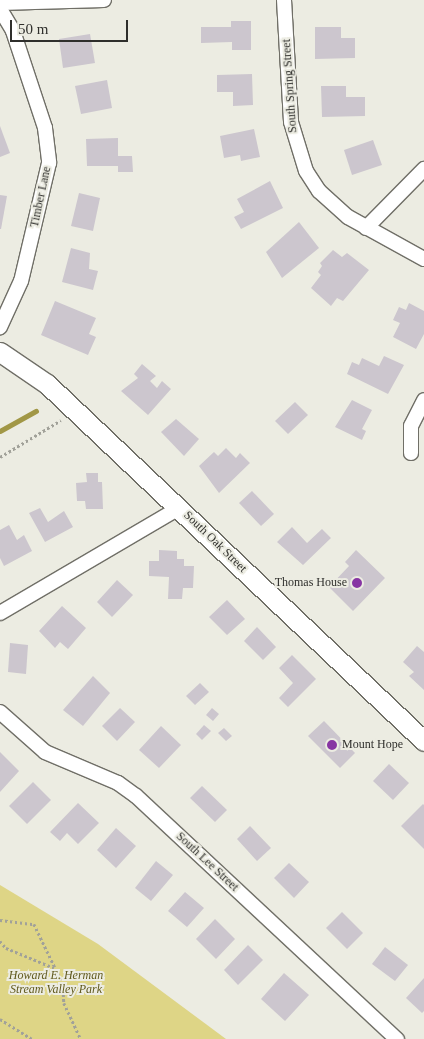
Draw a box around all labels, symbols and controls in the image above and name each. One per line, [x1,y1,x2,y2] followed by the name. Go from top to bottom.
[12,10,130,42] scale bar
[18,21,48,37] text: 50 m
[280,39,300,133] street label: South Spring Street
[28,165,54,229] street label: Timber Lane
[181,508,249,576] street label: South Oak Street
[275,576,347,590] place label: Thomas House
[351,577,363,589] marker: Thomas House
[342,738,403,752] place label: Mount Hope
[326,739,338,751] marker: Mount Hope
[173,829,241,895] street label: South Lee Street
[9,969,103,997] park label: Howard E. Herman Stream Valley Park

